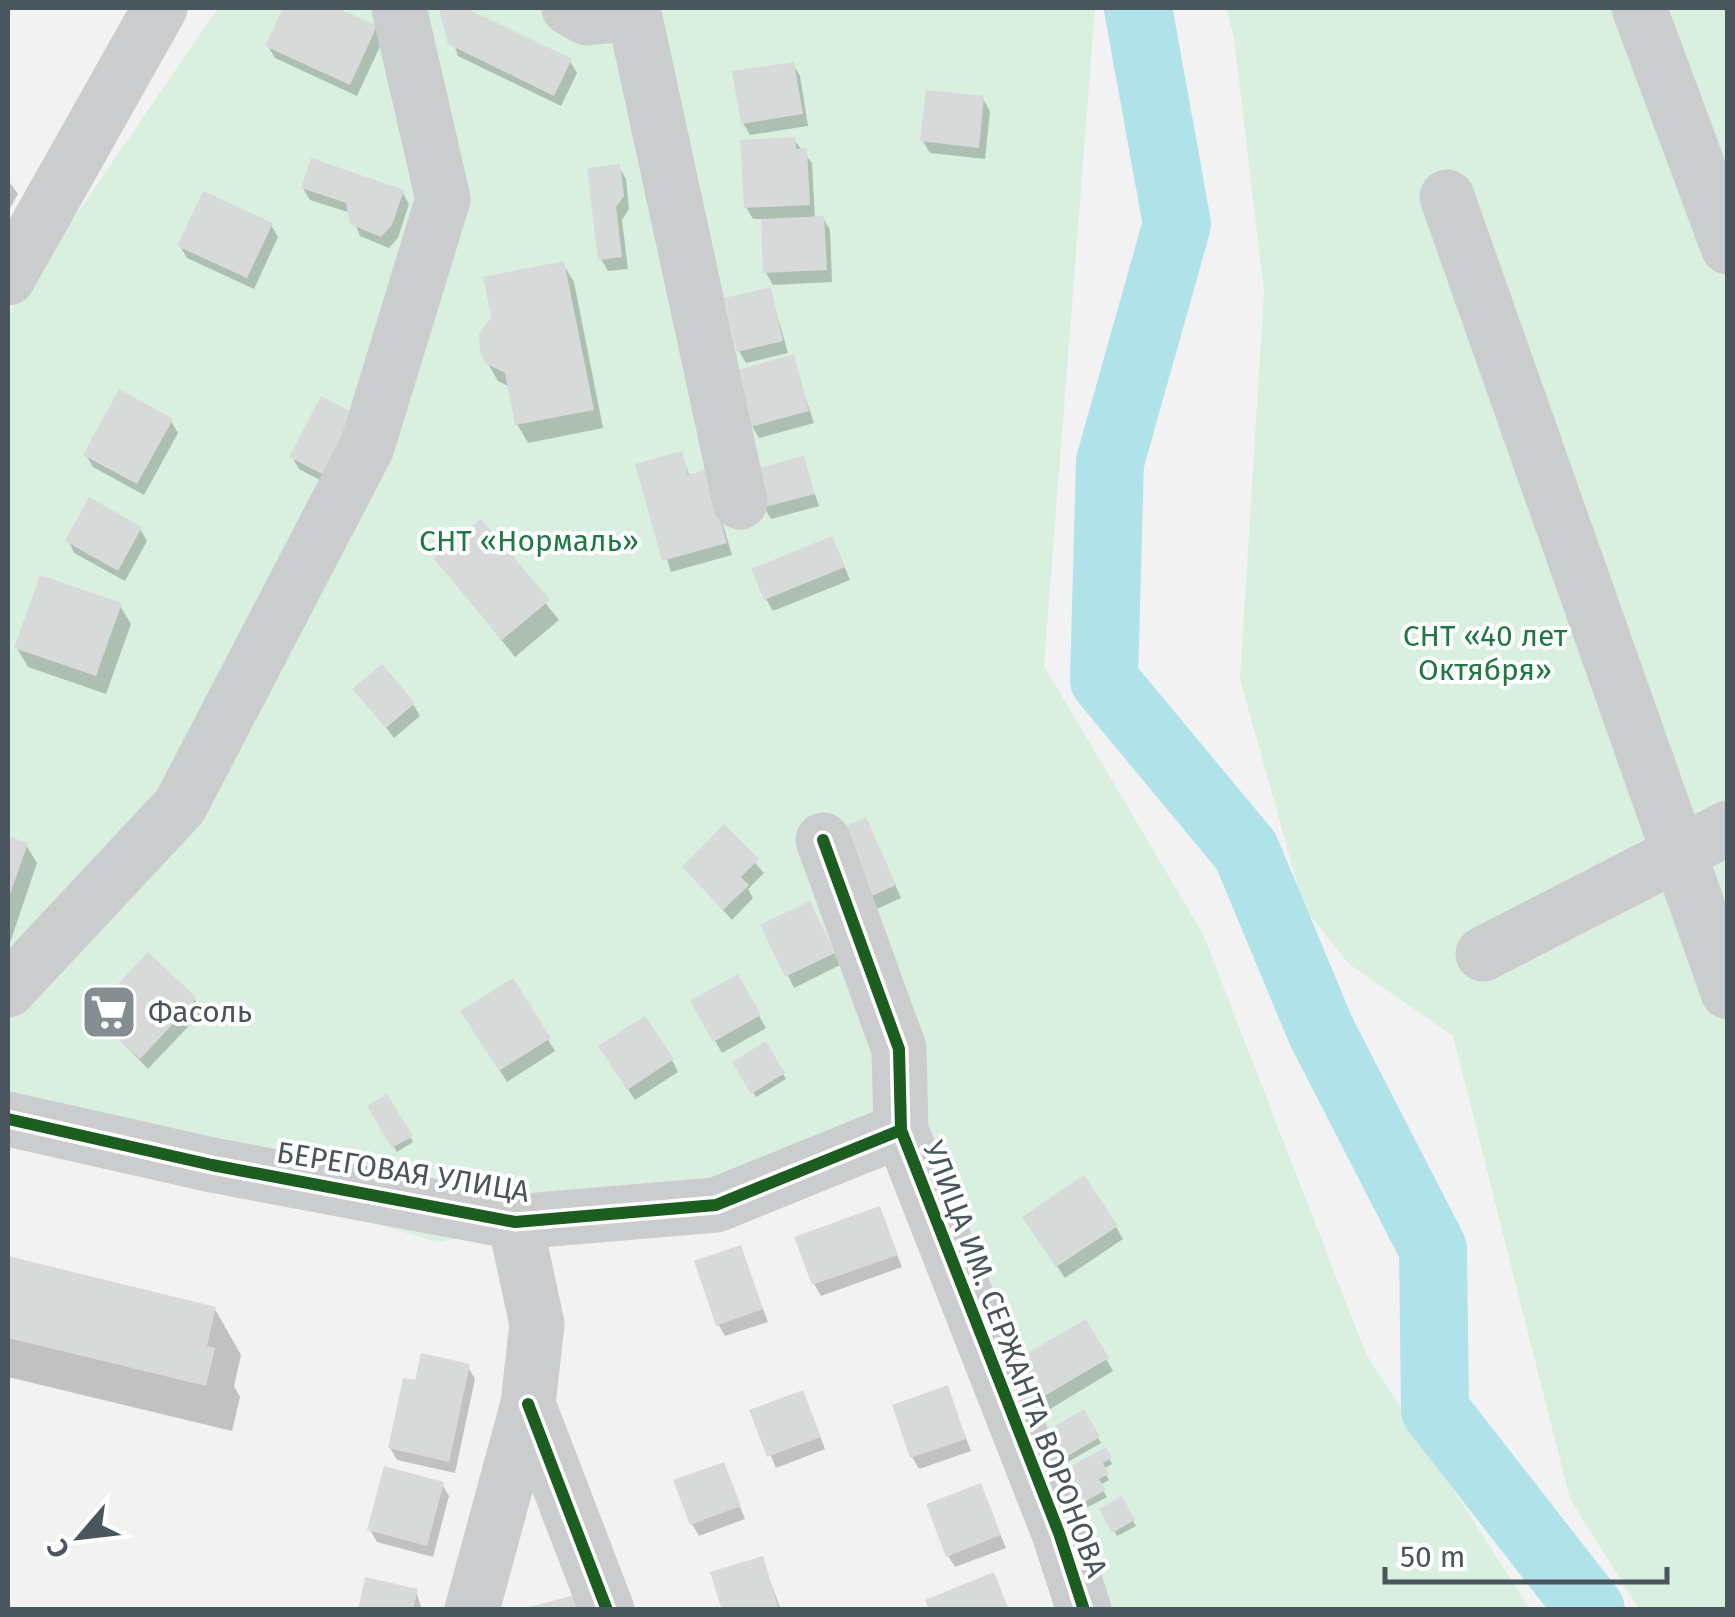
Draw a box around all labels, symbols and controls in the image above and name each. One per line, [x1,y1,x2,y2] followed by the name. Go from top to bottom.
[419,523,639,559] park label: СНТ «Нормаль»
[1403,618,1568,688] park label: СНТ «40 лет Октября»
[79,982,139,1042] supermarket icon: Фасоль
[148,994,252,1030] place label: Фасоль
[274,1134,533,1210] street label: БЕРЕГОВАЯ УЛИЦА
[915,1136,1115,1583] street label: УЛИЦА ИМ. СЕРЖАНТА ВОРОНОВА
[30,1487,130,1587] north arrow
[1385,1522,1668,1584] scale bar
[40,1534,77,1563] text: С
[1400,1539,1465,1575] text: 50 m

